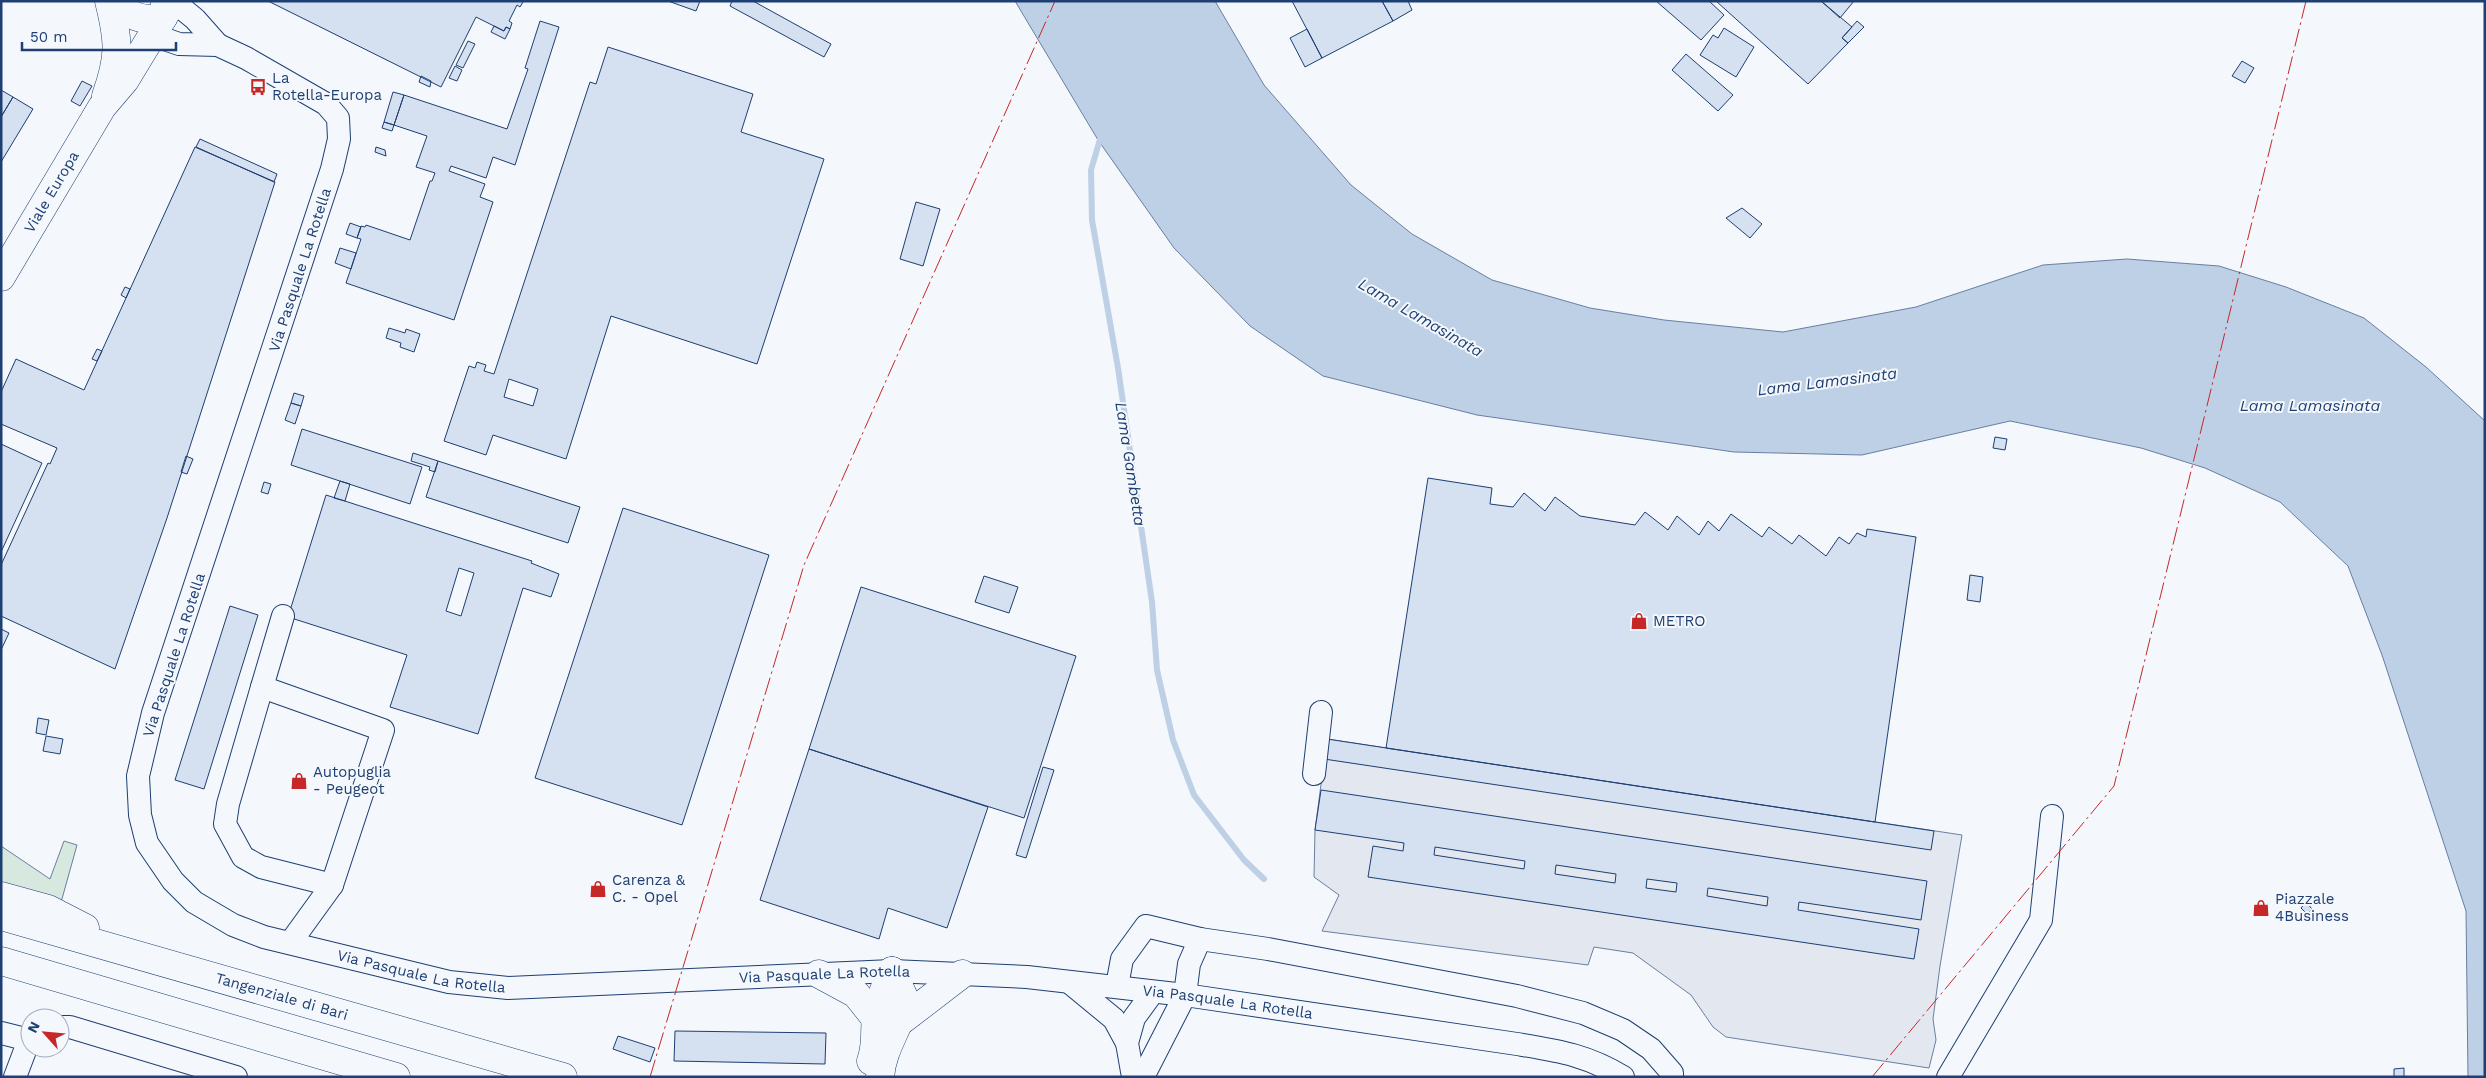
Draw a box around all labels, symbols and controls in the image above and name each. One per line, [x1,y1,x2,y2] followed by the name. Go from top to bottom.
[22,20,176,52] scale bar
[30,28,67,46] text: 50 m
[272,69,382,104] place label: La Rotella-Europa
[248,77,268,97] bus stop icon: La Rotella-Europa
[20,147,83,236] street label: Viale Europa
[265,185,335,354] street label: Via Pasquale La Rotella
[1355,274,1487,361] water label: Lama Lamasinata
[1756,363,1898,399] water label: Lama Lamasinata
[2240,396,2380,415] water label: Lama Lamasinata
[1111,401,1150,528] water label: Lama Gambetta
[139,570,209,739] street label: Via Pasquale La Rotella
[1629,611,1649,631] shop icon: METRO
[1653,612,1706,630] place label: METRO
[313,763,392,798] place label: Autopuglia - Peugeot
[289,771,309,791] shop icon: Autopuglia - Peugeot
[612,871,686,906] place label: Carenza & C. - Opel
[588,879,608,899] shop icon: Carenza & C. - Opel
[2275,890,2349,925] place label: Piazzale 4Business
[2251,898,2271,918] shop icon: Piazzale 4Business
[335,946,507,997] street label: Via Pasquale La Rotella
[738,962,911,987] street label: Via Pasquale La Rotella
[213,969,350,1024] street label: Tangenziale di Bari
[1142,981,1314,1023] street label: Via Pasquale La Rotella
[20,1008,70,1058] north arrow
[24,1019,43,1035] text: N

